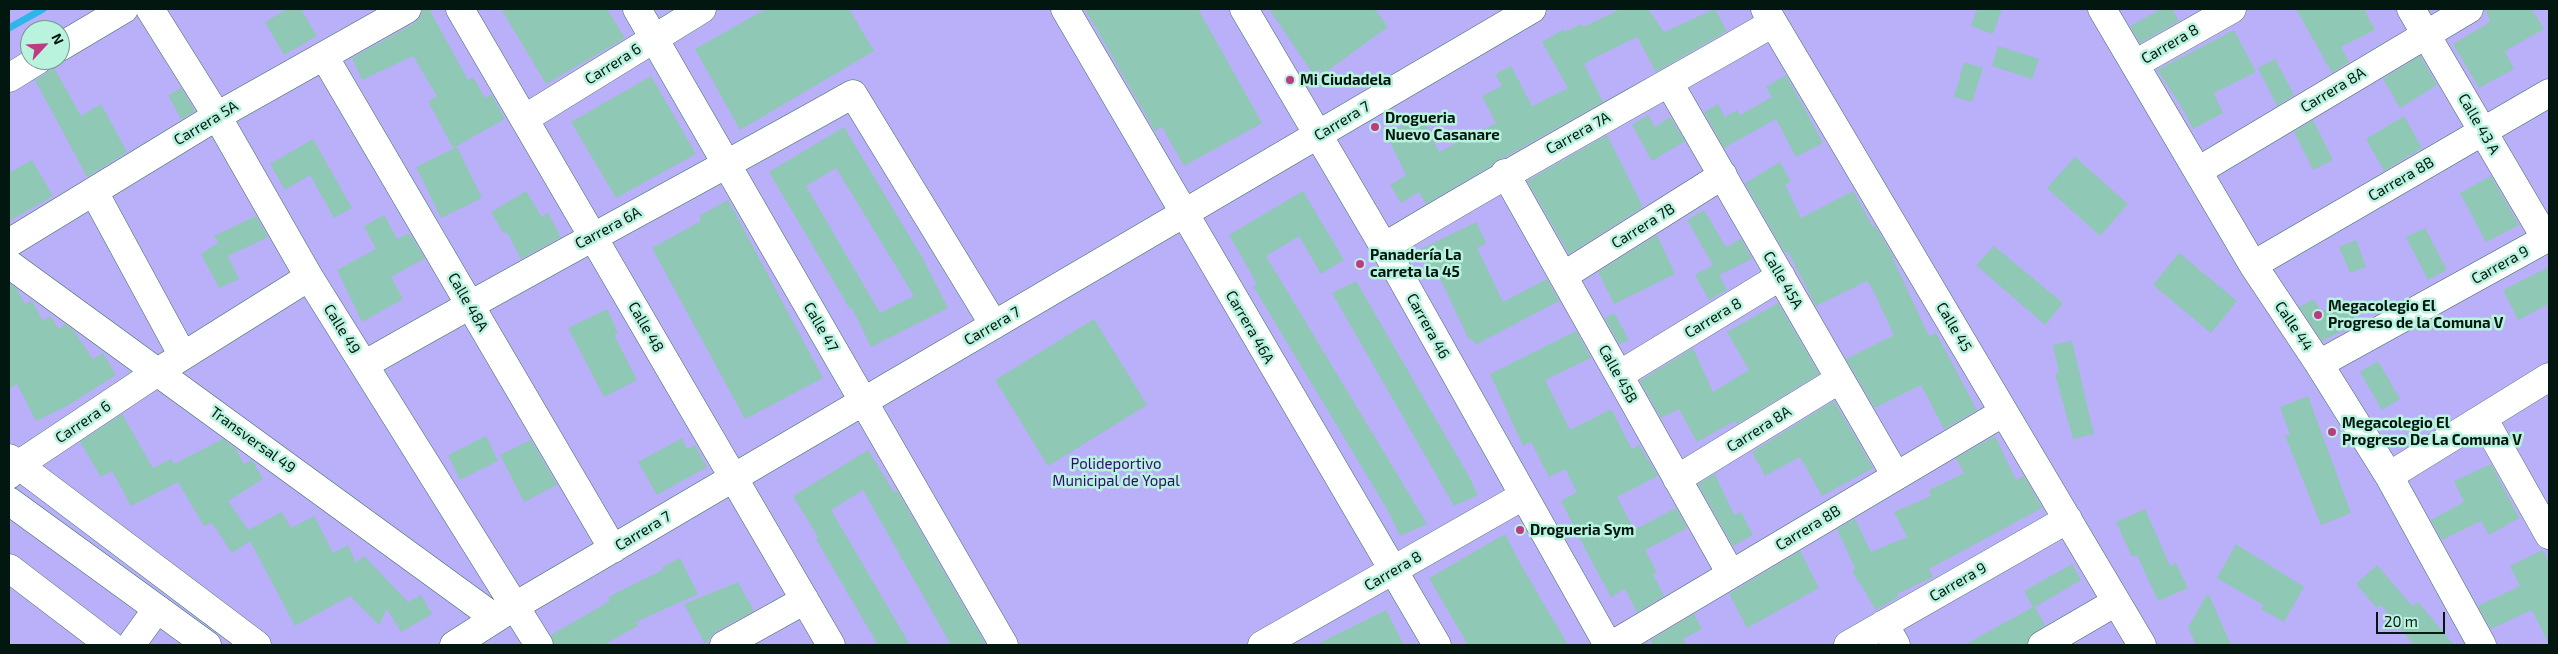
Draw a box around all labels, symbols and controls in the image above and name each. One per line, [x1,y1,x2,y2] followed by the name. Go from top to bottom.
[20,20,70,70] north arrow
[2138,20,2202,68] street label: Carrera 8
[48,31,68,47] text: N
[582,40,644,88] street label: Carrera 6
[2297,64,2369,116] street label: Carrera 8A
[1300,71,1391,89] place label: Mi Ciudadela
[1284,74,1296,86] marker: Mi Ciudadela
[2454,90,2504,158] street label: Calle 43 A
[171,97,241,149] street label: Carrera 5A
[1311,97,1373,145] street label: Carrera 7
[1543,108,1613,158] street label: Carrera 7A
[1385,109,1500,144] place label: Drogueria Nuevo Casanare
[1369,121,1381,133] marker: Drogueria Nuevo Casanare
[2365,153,2437,205] street label: Carrera 8B
[1608,199,1678,253] street label: Carrera 7B
[572,203,644,253] street label: Carrera 6A
[2468,242,2532,288] street label: Carrera 9
[1370,246,1462,281] place label: Panadería La carreta la 45
[1759,248,1807,312] street label: Calle 45A
[1354,258,1366,270] marker: Panadería La carreta la 45
[444,269,492,335] street label: Calle 48A
[1222,287,1278,367] street label: Carrera 46A
[1403,290,1453,362] street label: Carrera 46
[1681,294,1745,342] street label: Carrera 8
[2328,297,2503,332] place label: Megacolegio El Progreso de la Comuna V
[2271,298,2317,354] street label: Calle 44
[624,299,668,355] street label: Calle 48
[800,299,842,355] street label: Calle 47
[1932,299,1976,355] street label: Calle 45
[320,301,364,357] street label: Calle 49
[961,303,1023,349] street label: Carrera 7
[2312,309,2324,321] marker: Megacolegio El Progreso de la Comuna V
[1595,342,1641,406] street label: Calle 45B
[52,397,114,447] street label: Carrera 6
[1723,402,1795,456] street label: Carrera 8A
[207,403,299,477] street label: Transversal 49
[2342,414,2522,449] place label: Megacolegio El Progreso De La Comuna V
[2326,426,2338,438] marker: Megacolegio El Progreso De La Comuna V
[1052,455,1180,490] park label: Polideportivo Municipal de Yopal
[1772,502,1844,554] street label: Carrera 8B
[612,507,674,555] street label: Carrera 7
[1530,521,1634,539] place label: Drogueria Sym
[1514,524,1526,536] marker: Drogueria Sym
[1361,547,1425,595] street label: Carrera 8
[1926,558,1990,606] street label: Carrera 9
[2378,602,2447,634] scale bar
[2384,612,2418,630] text: 20 m

